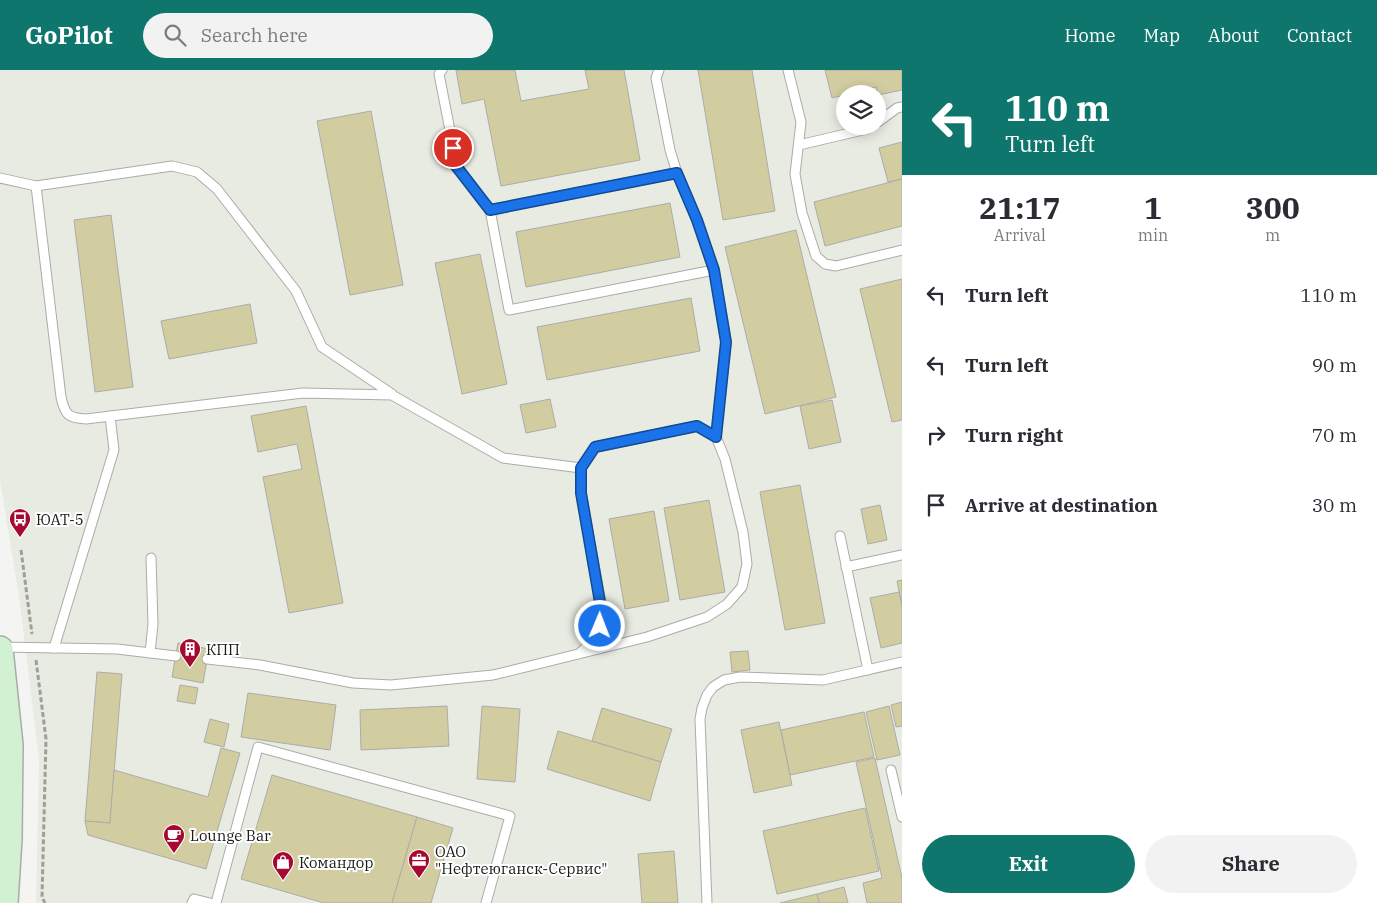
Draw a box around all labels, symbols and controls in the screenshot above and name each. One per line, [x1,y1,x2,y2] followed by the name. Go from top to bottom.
[143,13,493,58] search box
[25,19,113,51] text: GoPilot
[161,21,189,49] icon: search
[201,23,308,47] text: Search here
[1064,24,1116,47] text: Home
[1144,24,1180,47] text: Map
[1208,24,1259,47] text: About
[1287,24,1352,47] text: Contact
[836,85,886,135] map controls
[836,85,886,135] button: layers
[1005,85,1110,131] text: 110 m
[922,90,987,155] icon: left
[432,127,474,169] pin
[1005,129,1095,158] text: Turn left
[439,134,467,162] icon: arrive
[979,188,1060,227] text: 21:17
[1144,188,1162,227] text: 1
[1246,188,1300,227] text: 300
[994,225,1046,245] text: Arrival
[1138,225,1168,245] text: min
[1265,225,1280,245] text: m
[922,281,950,309] icon: left
[965,283,1048,307] text: Turn left
[1300,283,1357,307] text: 110 m
[922,351,950,379] icon: left
[965,353,1048,377] text: Turn left
[1312,353,1357,377] text: 90 m
[922,421,950,449] icon: right
[965,423,1063,447] text: Turn right
[1312,423,1357,447] text: 70 m
[922,491,950,519] icon: arrive
[965,493,1158,517] text: Arrive at destination
[1312,493,1357,517] text: 30 m
[8,507,32,538] bus stop icon: ЮАТ-5
[36,510,84,529] place label: ЮАТ-5
[573,599,625,651] position arrow
[178,637,202,668] building icon: КПП
[206,640,240,659] place label: КПП
[162,823,186,854] cafe icon: Lounge Bar
[190,826,271,845] place label: Lounge Bar
[922,835,1135,893] button: Exit
[1145,835,1357,893] button: Share
[435,842,608,878] place label: ОАО "Нефтеюганск-Сервис"
[407,848,431,879] office icon: ОАО "Нефтеюганск-Сервис"
[271,850,295,881] shop icon: Командор
[299,853,373,872] place label: Командор

